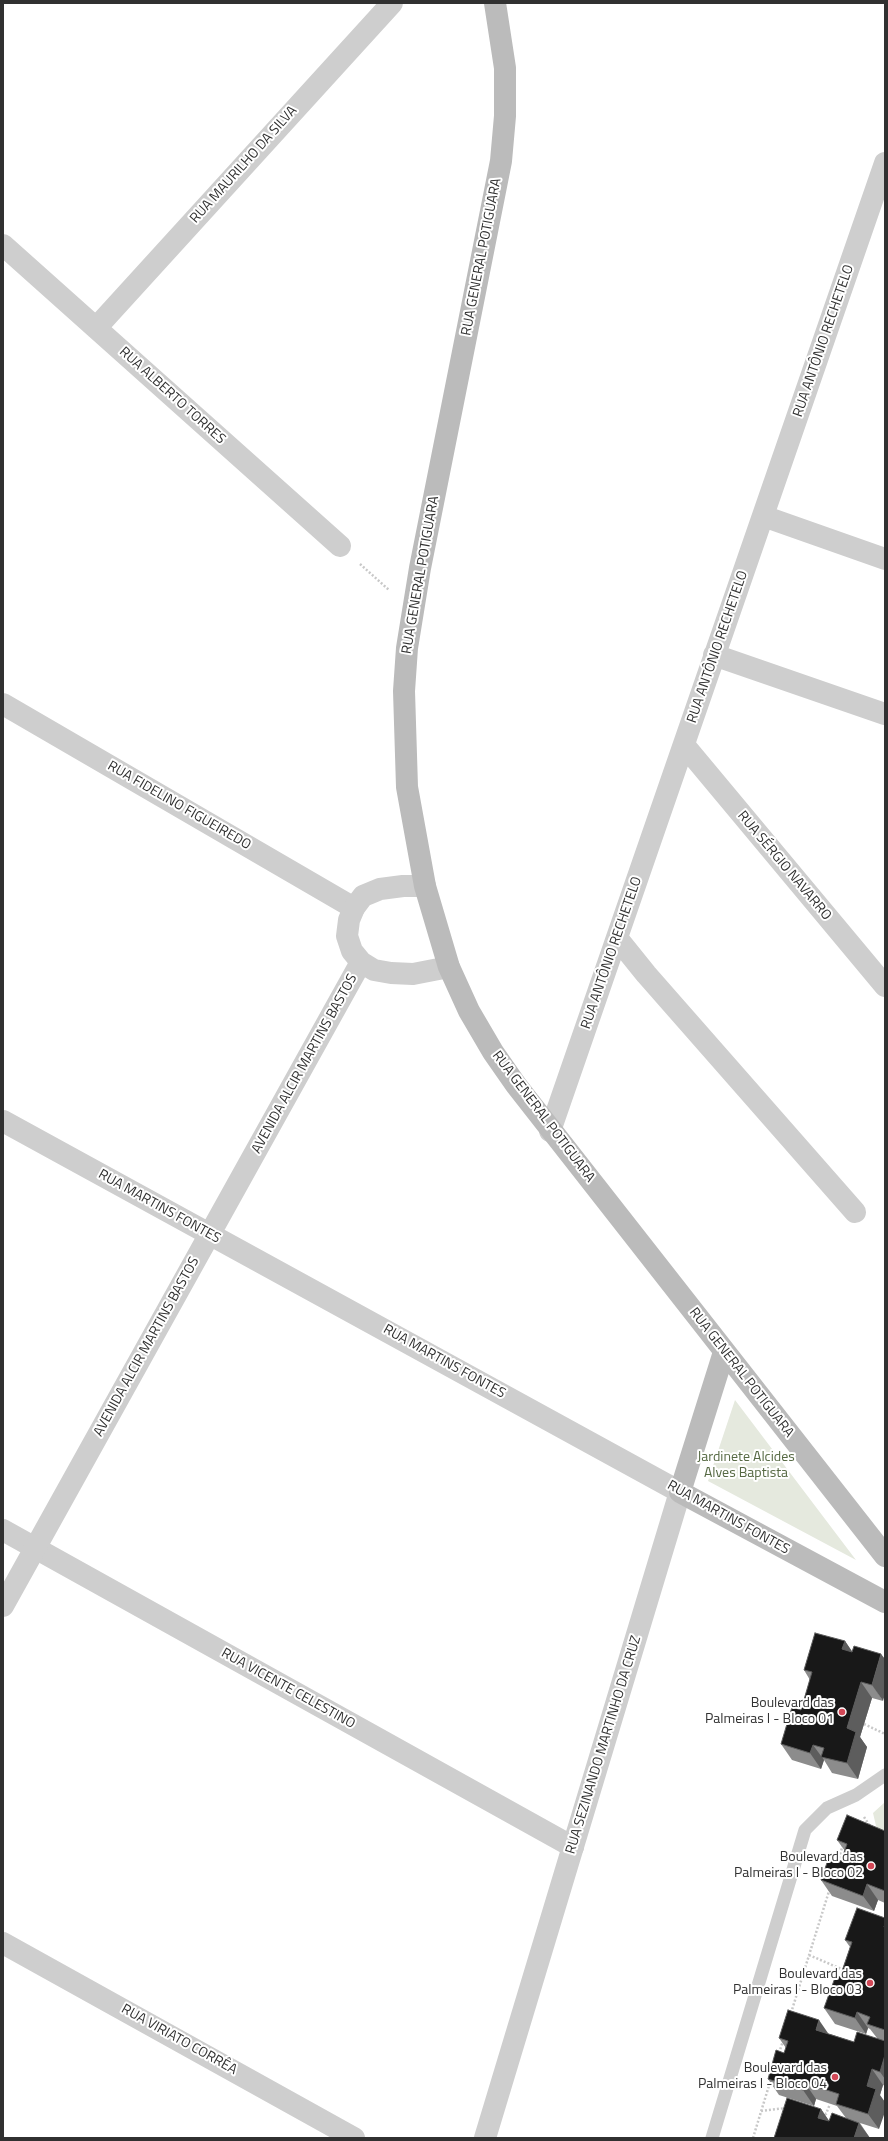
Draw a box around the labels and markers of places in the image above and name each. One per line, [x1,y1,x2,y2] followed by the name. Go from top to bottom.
[705,1696,834,1728] place label: Boulevard das Palmeiras I - Bloco 01
[837,1707,847,1717] marker: Boulevard das Palmeiras I - Bloco 01
[734,1850,863,1882] place label: Boulevard das Palmeiras I - Bloco 02
[866,1861,876,1871] marker: Boulevard das Palmeiras I - Bloco 02
[733,1967,862,2000] place label: Boulevard das Palmeiras I - Bloco 03
[865,1978,875,1988] marker: Boulevard das Palmeiras I - Bloco 03
[698,2061,827,2094] place label: Boulevard das Palmeiras I - Bloco 04
[830,2072,840,2082] marker: Boulevard das Palmeiras I - Bloco 04

